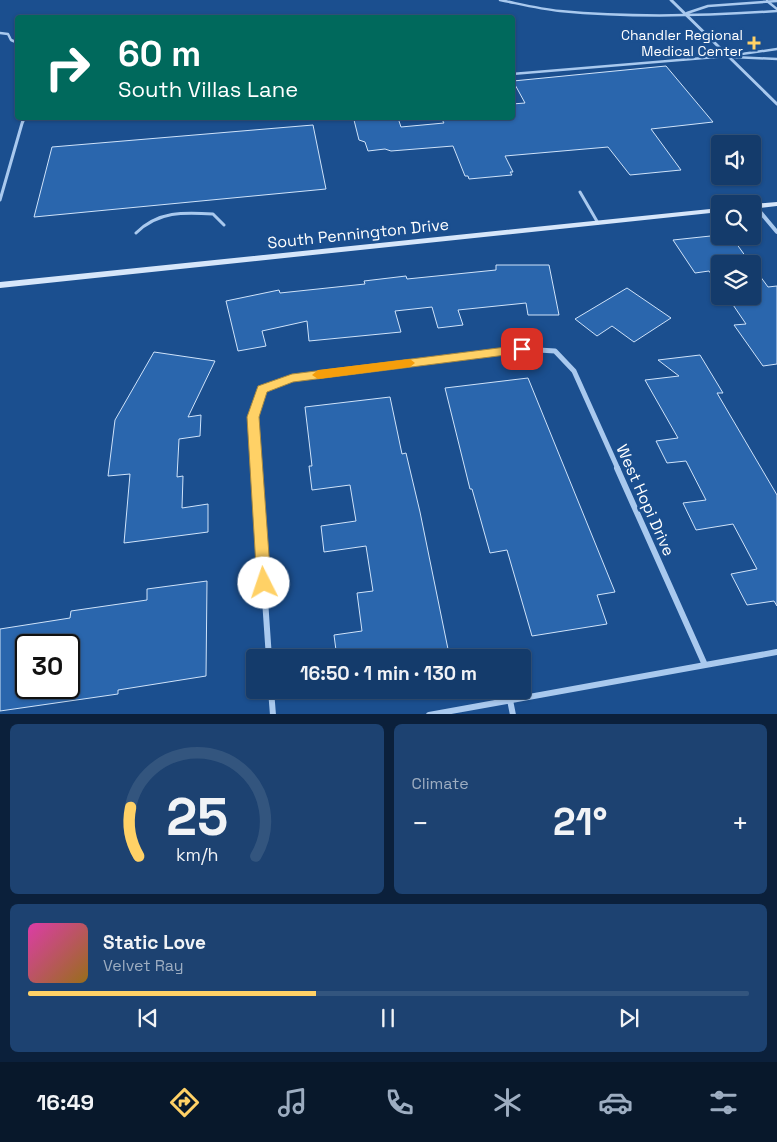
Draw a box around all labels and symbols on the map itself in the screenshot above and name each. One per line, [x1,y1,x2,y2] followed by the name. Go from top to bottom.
[621,26,743,60] place label: Chandler Regional Medical Center
[747,36,761,50] marker: Chandler Regional Medical Center
[266,214,450,253] street label: South Pennington Drive
[501,328,543,370] pin
[612,441,680,559] street label: West Hopi Drive
[237,556,289,608] position arrow
[15,634,80,699] speed limit sign: 30

